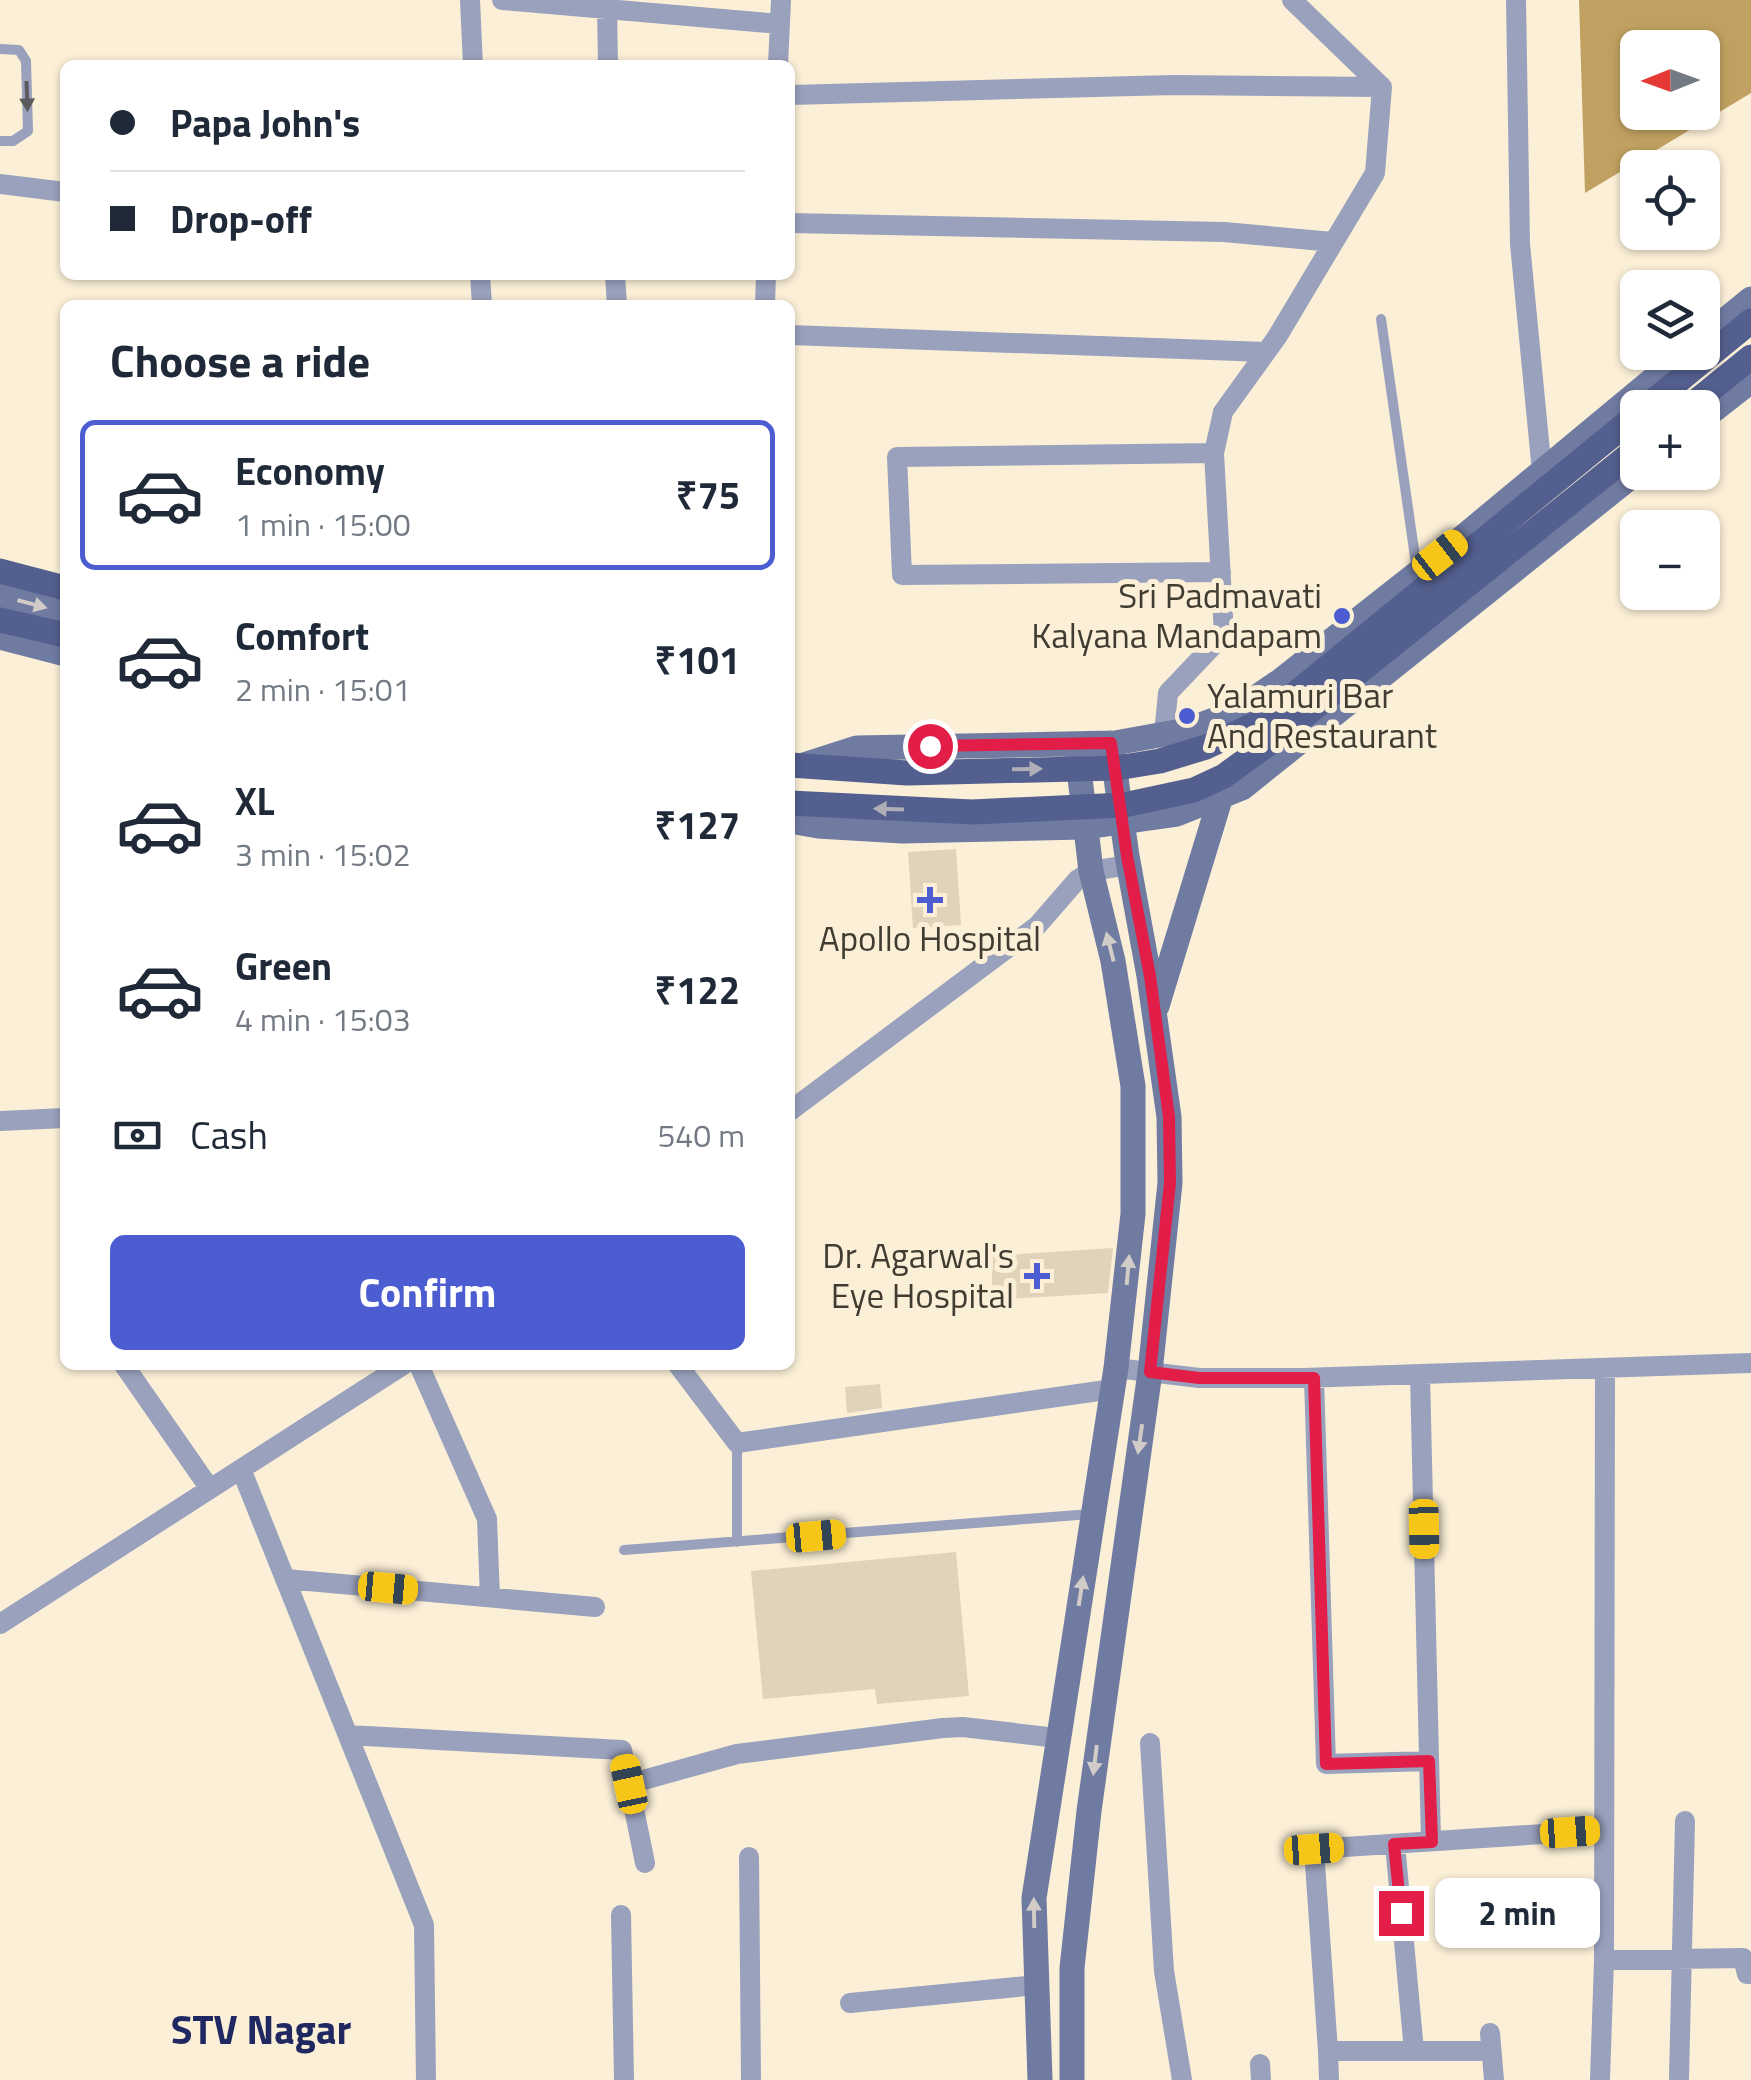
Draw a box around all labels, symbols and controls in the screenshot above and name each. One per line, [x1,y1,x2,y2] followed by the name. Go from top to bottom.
[1620,30,1720,130] north arrow
[1620,30,1720,610] map controls
[20,80,36,112] one-way arrow
[170,94,360,152] text: Papa John's
[1620,150,1720,250] button: locate
[170,190,312,248] text: Drop-off
[1620,270,1720,370] button: layers
[110,326,370,394] text: Choose a ride
[1620,390,1720,490] button: +
[235,442,385,500] text: Economy
[115,450,205,540] icon: car
[676,466,740,524] text: ₹75
[235,500,411,548] text: 1 min · 15:00
[1620,510,1720,610] button: −
[1407,525,1473,585] car
[1031,568,1322,662] place label: Sri Padmavati Kalyana Mandapam
[17,597,48,613] one-way arrow
[1331,605,1353,627] marker: Sri Padmavati Kalyana Mandapam
[235,607,369,665] text: Comfort
[115,615,205,705] icon: car
[654,631,740,689] text: ₹101
[235,665,411,713] text: 2 min · 15:01
[1207,668,1437,762] place label: Yalamuri Bar And Restaurant
[1176,705,1198,727] marker: Yalamuri Bar And Restaurant
[908,724,953,769] route start
[1012,760,1044,776] one-way arrow
[235,772,275,830] text: XL
[115,780,205,870] icon: car
[654,796,740,854] text: ₹127
[873,801,905,817] one-way arrow
[235,830,411,878] text: 3 min · 15:02
[917,887,943,913] marker: Apollo Hospital
[819,911,1041,965] place label: Apollo Hospital
[1102,931,1117,962] one-way arrow
[235,937,332,995] text: Green
[115,945,205,1035] icon: car
[654,961,740,1019] text: ₹122
[235,995,411,1043] text: 4 min · 15:03
[190,1106,268,1164] text: Cash
[110,1108,165,1163] icon: cash
[657,1111,745,1159] text: 540 m
[822,1228,1014,1322] place label: Dr. Agarwal's Eye Hospital
[110,1235,745,1350] button: Confirm
[1121,1253,1137,1285] one-way arrow
[1024,1263,1050,1289] marker: Dr. Agarwal's Eye Hospital
[1131,1423,1147,1455] one-way arrow
[1408,1499,1440,1559] car
[785,1518,847,1554] car
[357,1570,419,1606] car
[1073,1575,1089,1606] one-way arrow
[1087,1745,1103,1777] one-way arrow
[608,1752,650,1816] car
[1539,1815,1601,1849] car
[1283,1832,1345,1866] car
[1436,1878,1601,1948] callout: 2 min
[1479,1889,1556,1937] text: 2 min
[1379,1891,1424,1936] route end
[1026,1896,1042,1928] one-way arrow
[171,1999,351,2060] district label: STV Nagar

